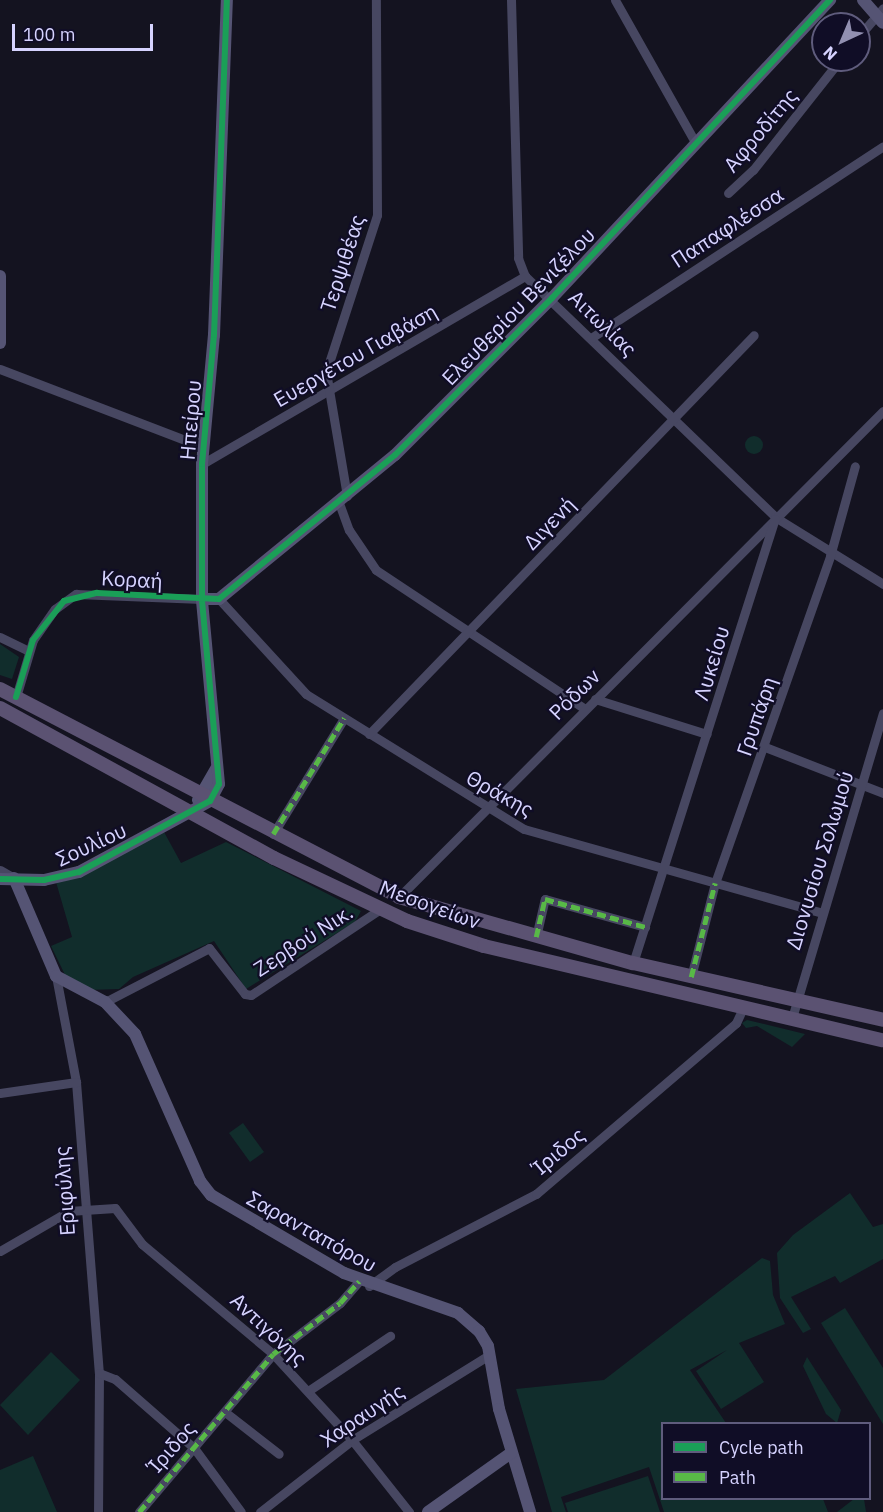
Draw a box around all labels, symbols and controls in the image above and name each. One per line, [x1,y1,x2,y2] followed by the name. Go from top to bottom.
[15,12,156,50] scale bar
[811,12,871,72] north arrow
[23,23,75,46] text: 100 m
[819,42,841,65] text: N
[718,83,802,177] street label: Αφροδίτης
[666,181,788,273] street label: Παπαφλέσσα
[314,211,370,315] street label: Τερψιθέας
[436,222,600,390] street label: Ελευθερίου Βενιζέλου
[564,285,642,361] street label: Αιτωλίας
[269,298,441,412] street label: Ευεργέτου Γιαβάση
[174,379,206,461] street label: Ηπείρου
[518,491,580,555] street label: Διγενή
[101,565,163,593] street label: Κοραή
[688,623,734,703] street label: Λυκείου
[543,663,605,725] street label: Ρόδων
[731,673,781,759] street label: Γρυπάρη
[462,764,538,822] street label: Θράκης
[780,768,858,952] street label: Διονυσίου Σολωμού
[52,817,130,871] street label: Σουλίου
[376,874,484,934] street label: Μεσογείων
[249,899,357,981] street label: Ζερβού Νικ.
[527,1122,589,1180] street label: Ίριδος
[48,1145,80,1237] street label: Εριφύλης
[243,1185,381,1277] street label: Σαρανταπόρου
[226,1287,312,1371] street label: Αντιγόνης
[315,1378,409,1452] street label: Χαραυγής
[141,1416,201,1478] street label: Ίριδος
[661,1422,871,1500] legend
[719,1436,804,1459] text: Cycle path
[719,1466,756,1489] text: Path

